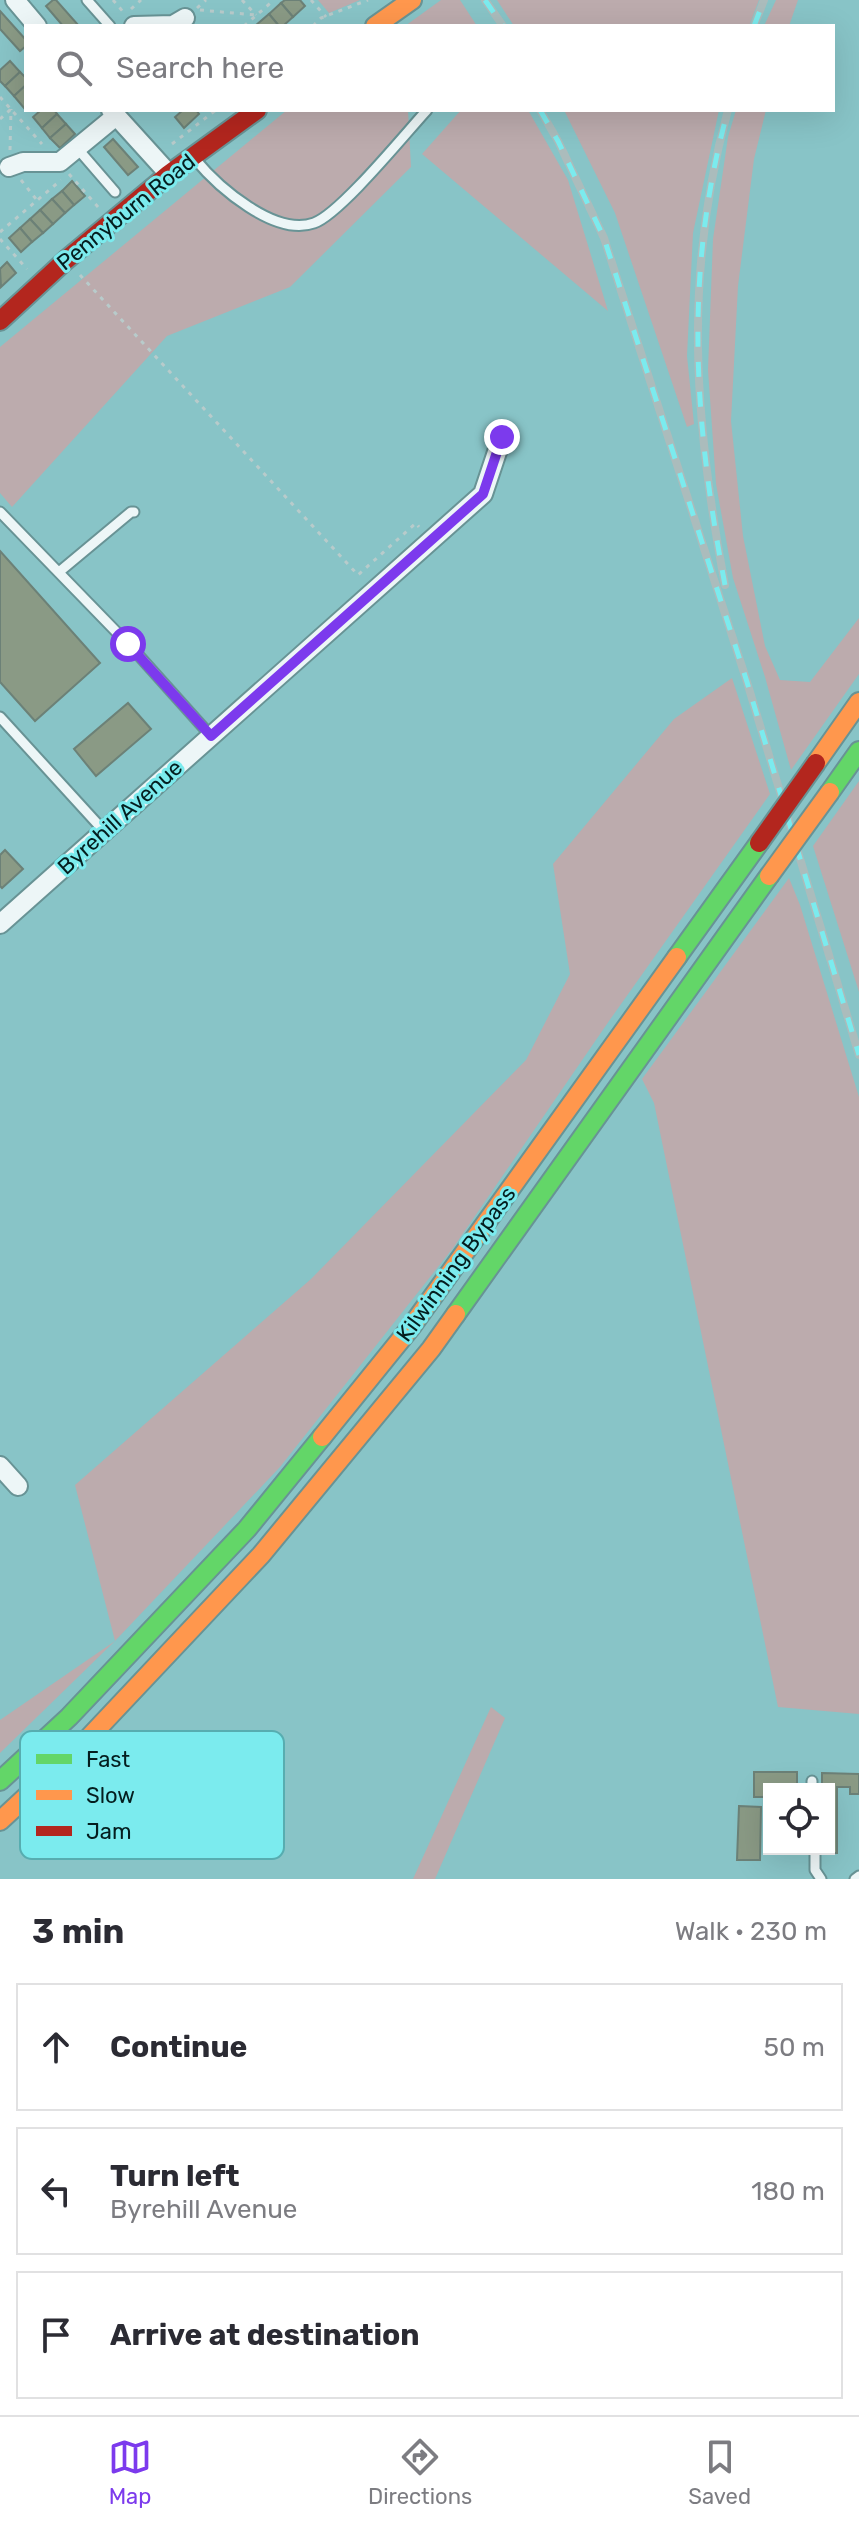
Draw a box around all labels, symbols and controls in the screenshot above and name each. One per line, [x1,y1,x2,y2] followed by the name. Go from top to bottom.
[24,24,835,112] search box
[52,46,96,90] icon: search
[116,50,284,86] text: Search here
[51,148,201,276] street label: Pennyburn Road
[484,419,520,455] route end
[110,626,146,662] route start
[52,754,188,880] street label: Byrehill Avenue
[391,1181,521,1347] street label: Kilwinning Bypass
[20,1731,284,1859] legend
[86,1746,131,1773] text: Fast
[86,1782,135,1809] text: Slow
[763,1783,835,1855] map controls
[763,1783,835,1855] button: locate
[86,1818,132,1845] text: Jam
[32,1911,124,1952] text: 3 min
[675,1916,827,1947] text: Walk · 230 m
[34,2025,78,2069] icon: ahead
[110,2029,247,2065] text: Continue
[764,2032,825,2063] text: 50 m
[110,2158,240,2194] text: Turn left
[34,2169,78,2213] icon: left
[751,2176,825,2207] text: 180 m
[110,2194,297,2225] text: Byrehill Avenue
[34,2313,78,2357] icon: arrive
[110,2317,420,2353] text: Arrive at destination
[108,2435,152,2510] tab: Map
[368,2435,472,2510] tab: Directions
[688,2435,751,2510] tab: Saved

